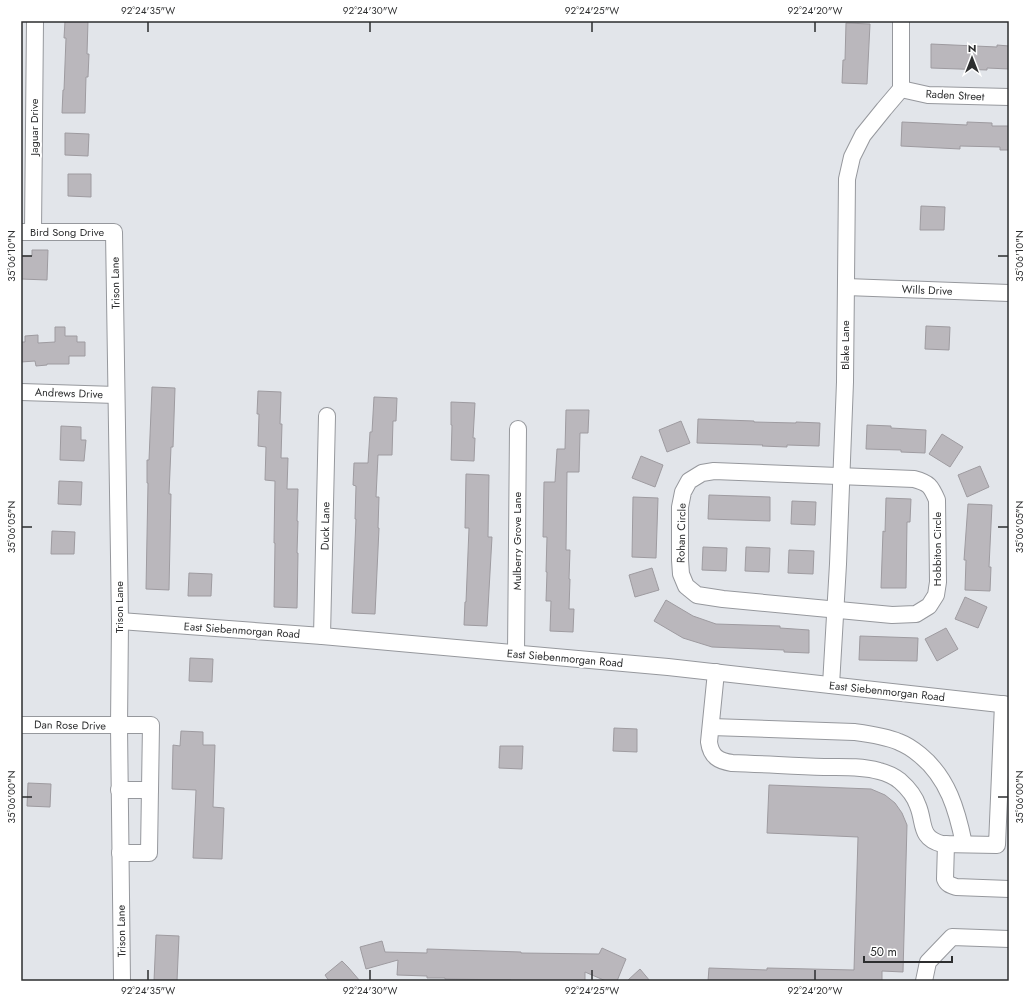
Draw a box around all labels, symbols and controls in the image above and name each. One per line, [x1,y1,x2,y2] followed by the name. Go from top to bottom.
[121,3,175,18] text: 92°24'35"W
[343,3,397,18] text: 92°24'30"W
[565,3,619,18] text: 92°24'25"W
[788,3,843,18] text: 92°24'20"W
[952,38,992,78] north arrow
[968,40,976,56] text: N
[925,85,985,105] street label: Raden Street
[26,98,42,157] street label: Jaguar Drive
[30,224,104,240] street label: Bird Song Drive
[4,230,19,282] text: 35°06'10"N
[1012,230,1027,282] text: 35°06'10"N
[107,257,123,309] street label: Trison Lane
[901,281,953,299] street label: Wills Drive
[837,320,853,370] street label: Blake Lane
[35,384,104,402] street label: Andrews Drive
[509,491,525,590] street label: Mulberry Grove Lane
[4,501,19,553] text: 35°06'05"N
[317,501,333,550] street label: Duck Lane
[1012,501,1027,553] text: 35°06'05"N
[672,503,690,563] street label: Rohan Circle
[929,511,945,586] street label: Hobbiton Circle
[111,581,127,633] street label: Trison Lane
[183,618,301,642] street label: East Siebenmorgan Road
[506,645,624,671] street label: East Siebenmorgan Road
[828,677,946,705] street label: East Siebenmorgan Road
[34,716,106,734] street label: Dan Rose Drive
[4,771,19,823] text: 35°06'00"N
[1012,771,1027,823] text: 35°06'00"N
[113,905,129,957] street label: Trison Lane
[864,938,952,964] scale bar
[870,943,897,961] text: 50 m
[121,983,175,998] text: 92°24'35"W
[343,983,397,998] text: 92°24'30"W
[565,983,619,998] text: 92°24'25"W
[788,983,843,998] text: 92°24'20"W

